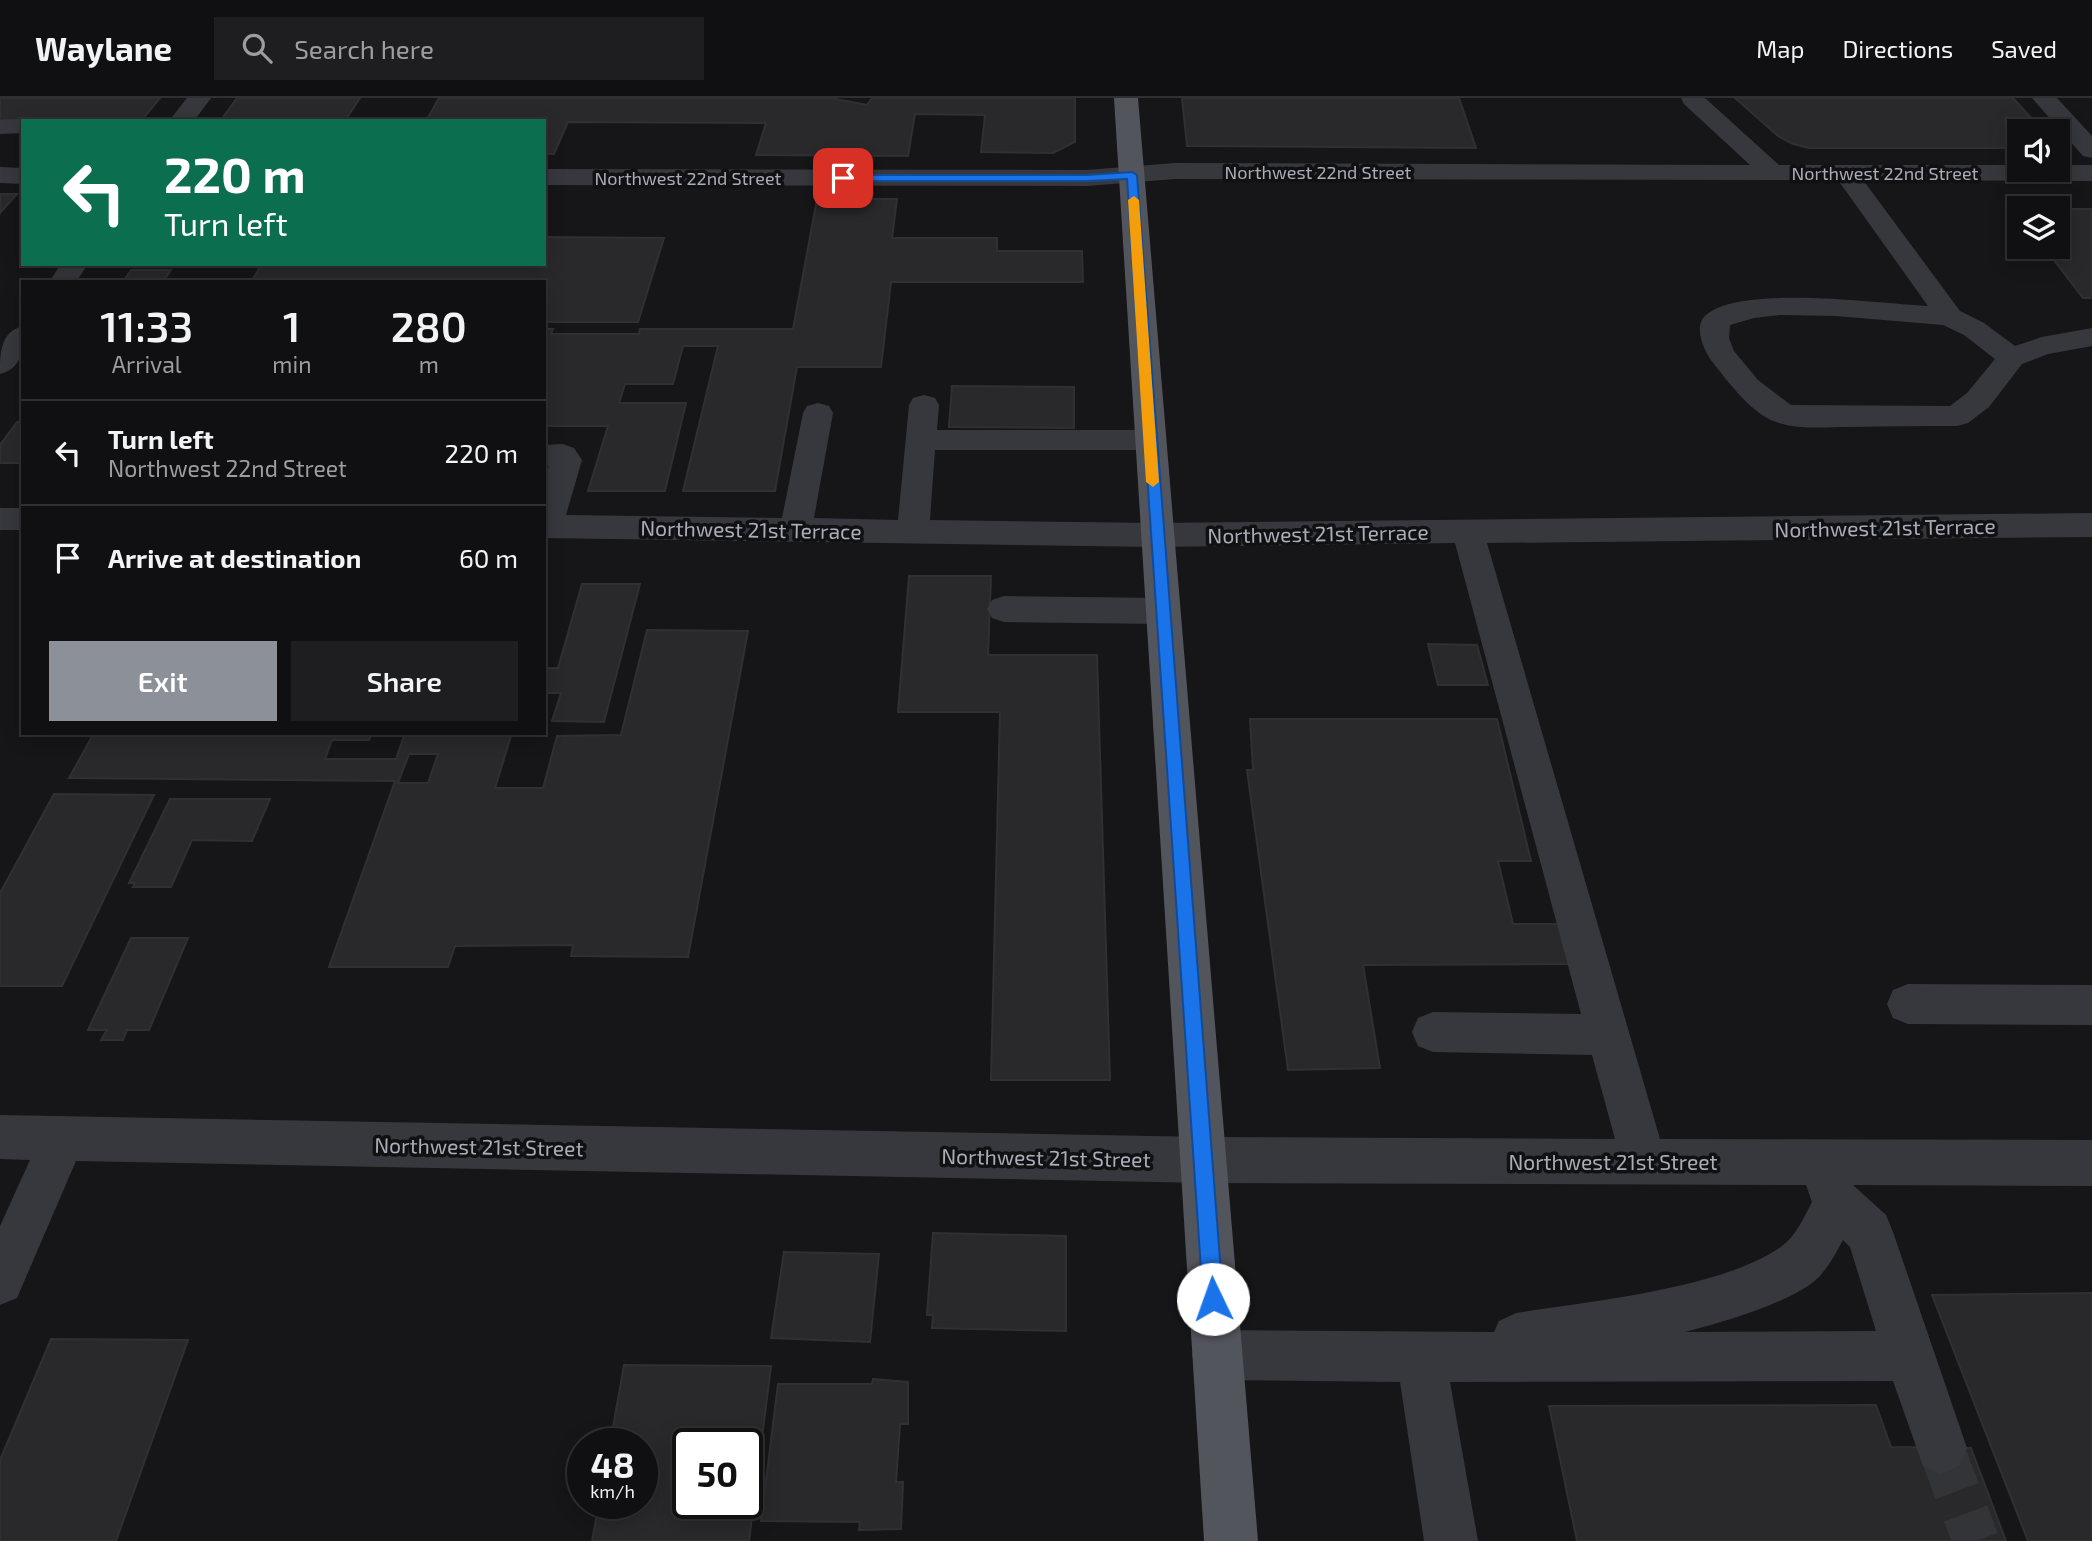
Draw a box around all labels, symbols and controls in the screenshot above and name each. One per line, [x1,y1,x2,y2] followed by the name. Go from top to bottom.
[214,17,704,80] search box
[35,28,172,68] text: Waylane
[238,29,276,67] icon: search
[294,33,434,64] text: Search here
[1756,34,1804,63] text: Map
[1842,34,1953,63] text: Directions
[1991,34,2057,63] text: Saved
[2007,119,2070,259] map controls
[2007,119,2070,182] button: sound
[164,144,306,203] text: 220 m
[49,147,140,238] icon: left
[813,148,873,208] pin
[824,159,862,197] icon: arrive
[1225,161,1412,183] street label: Northwest 22nd Street
[1792,162,1979,184] street label: Northwest 22nd Street
[595,167,782,189] street label: Northwest 22nd Street
[2007,196,2070,259] button: layers
[164,204,288,242] text: Turn left
[100,300,193,350] text: 11:33
[283,300,301,350] text: 1
[391,300,467,350] text: 280
[112,350,182,378] text: Arrival
[272,350,312,378] text: min
[419,350,439,378] text: m
[108,423,214,454] text: Turn left
[49,434,87,472] icon: left
[445,437,518,468] text: 220 m
[108,454,347,482] text: Northwest 22nd Street
[1774,513,1996,541] street label: Northwest 21st Terrace
[640,515,862,543] street label: Northwest 21st Terrace
[1207,519,1429,547] street label: Northwest 21st Terrace
[49,539,87,577] icon: arrive
[108,542,361,573] text: Arrive at destination
[459,542,518,573] text: 60 m
[49,641,277,721] button: Exit
[291,641,518,721] button: Share
[374,1132,584,1160] street label: Northwest 21st Street
[941,1143,1151,1171] street label: Northwest 21st Street
[1508,1149,1718,1174] street label: Northwest 21st Street
[1176,1262,1250,1336] position arrow
[672,1428,763,1519] speed limit sign: 50
[590,1443,635,1485] text: 48
[590,1480,635,1502] text: km/h

